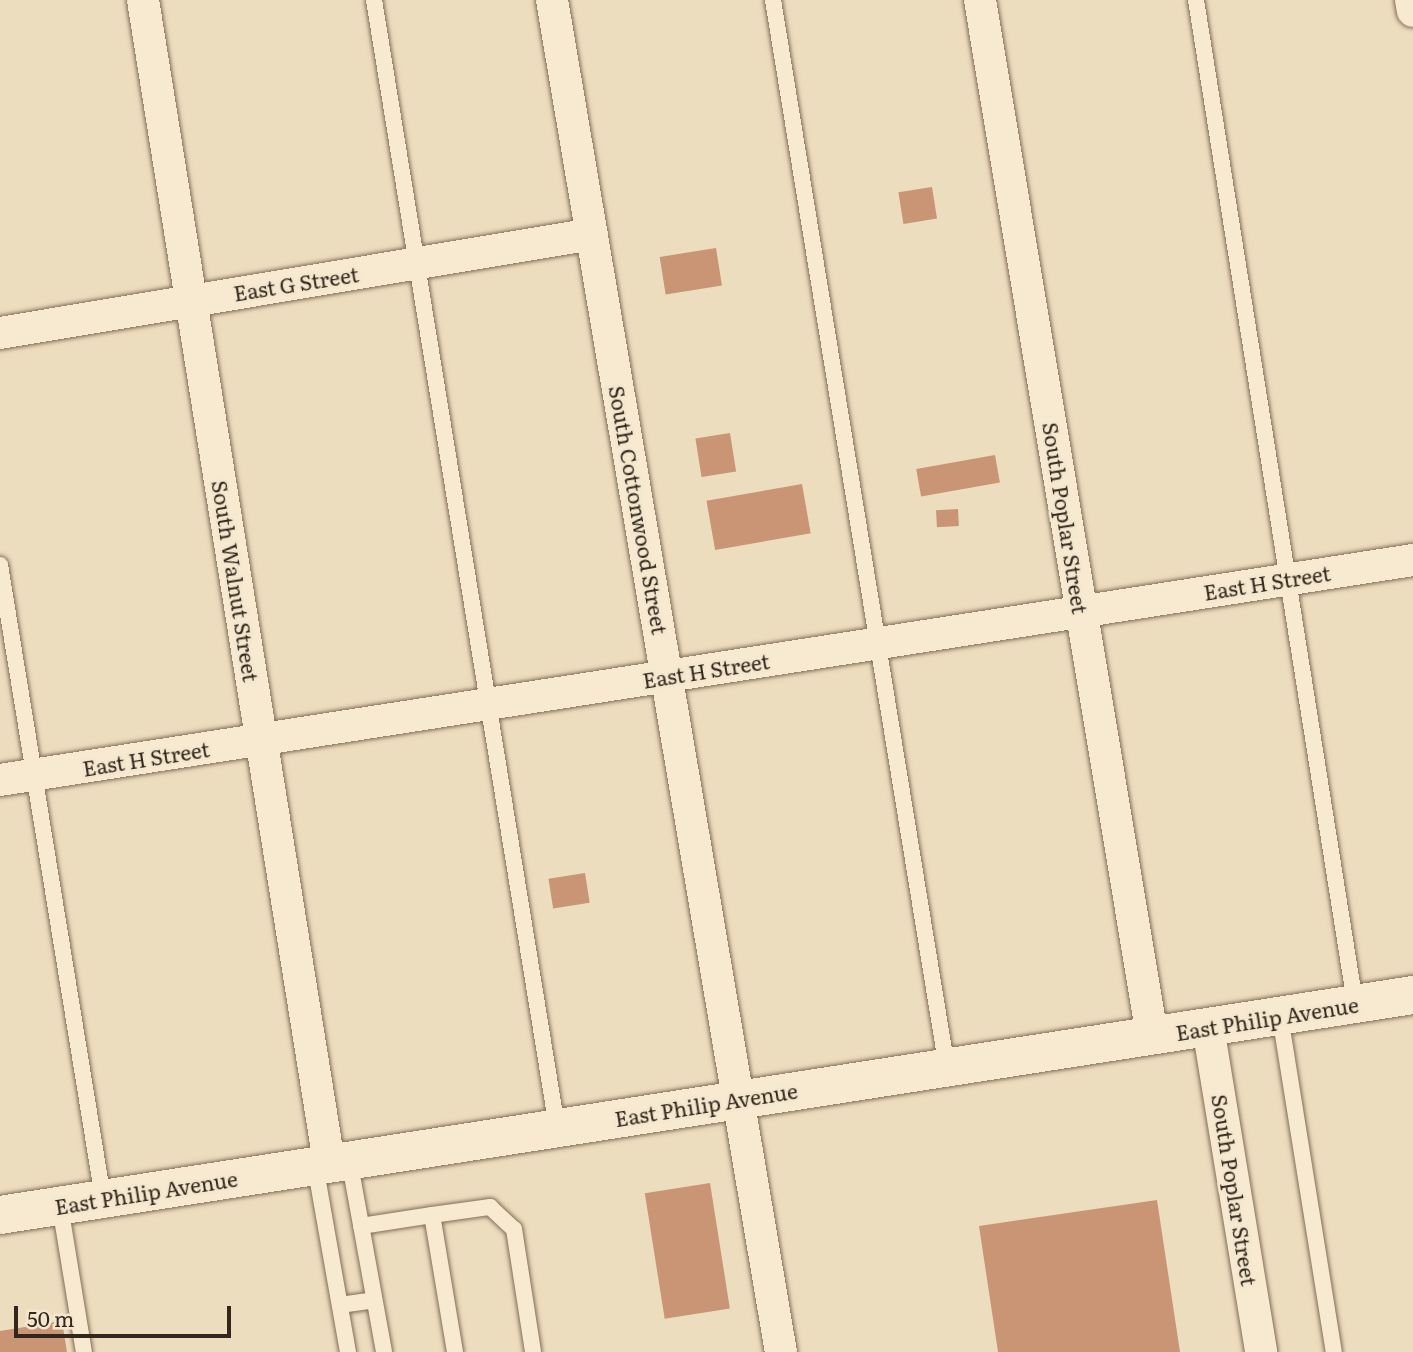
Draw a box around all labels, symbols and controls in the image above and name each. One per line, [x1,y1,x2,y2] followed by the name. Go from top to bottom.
[232,261,360,305] street label: East G Street
[605,384,673,636] street label: South Cottonwood Street
[1038,420,1094,616] street label: South Poplar Street
[208,478,264,684] street label: South Walnut Street
[1202,560,1332,604] street label: East H Street
[641,648,771,692] street label: East H Street
[81,736,211,780] street label: East H Street
[1174,991,1360,1045] street label: East Philip Avenue
[613,1077,799,1131] street label: East Philip Avenue
[1207,1092,1263,1288] street label: South Poplar Street
[53,1165,239,1219] street label: East Philip Avenue
[18,1292,234,1336] scale bar
[27,1302,74,1333] text: 50 m

